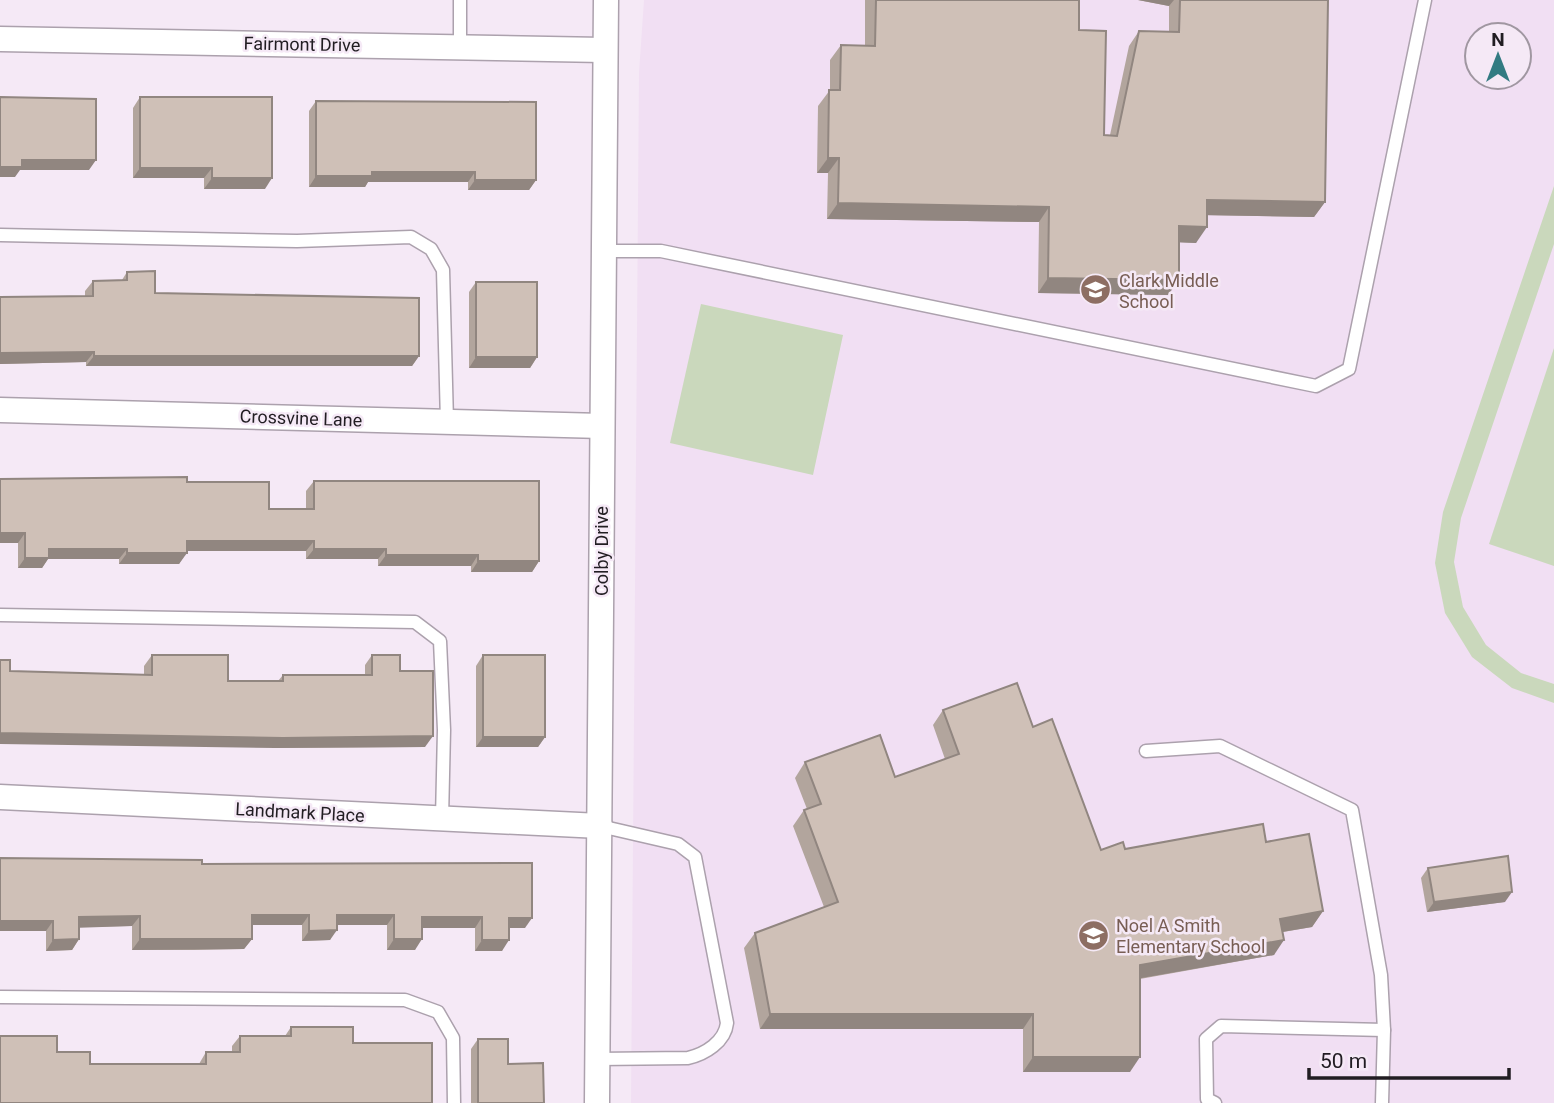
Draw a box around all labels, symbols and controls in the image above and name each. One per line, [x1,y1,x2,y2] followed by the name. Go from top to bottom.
[1463,21,1533,91] north arrow
[1491,28,1505,51] text: N
[243,32,361,56] street label: Fairmont Drive
[1119,270,1219,312] place label: Clark Middle School
[1079,273,1113,307] school or university icon: Clark Middle School
[239,405,363,431] street label: Crossvine Lane
[591,506,612,596] street label: Colby Drive
[235,798,365,826] street label: Landmark Place
[1116,915,1265,957] place label: Noel A Smith Elementary School
[1076,918,1110,952] school or university icon: Noel A Smith Elementary School
[1309,1036,1508,1080] scale bar
[1320,1049,1367,1073] text: 50 m

